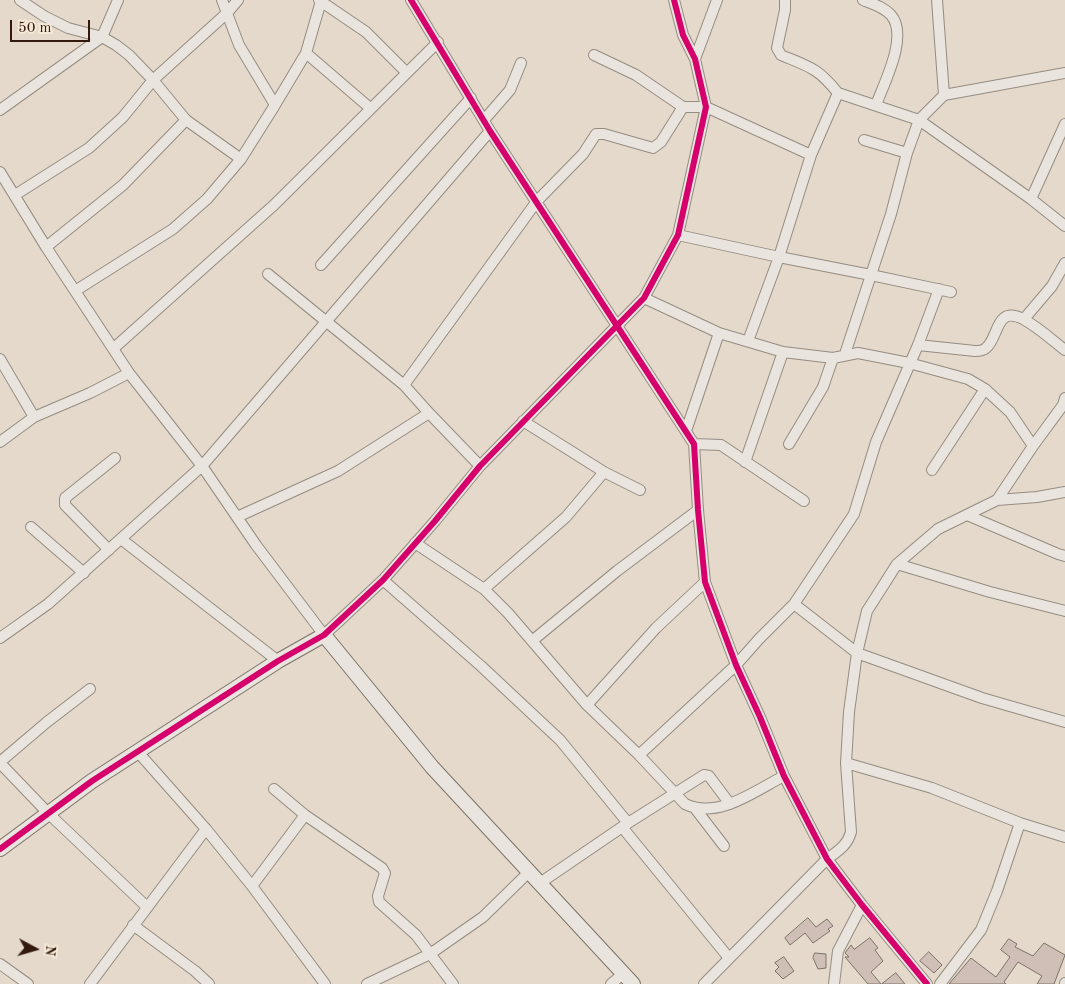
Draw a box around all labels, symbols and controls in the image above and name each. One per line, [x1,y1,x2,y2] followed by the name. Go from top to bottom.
[12,10,92,42] scale bar
[18,21,52,36] text: 50 m
[10,924,60,974] north arrow
[42,945,57,957] text: N

